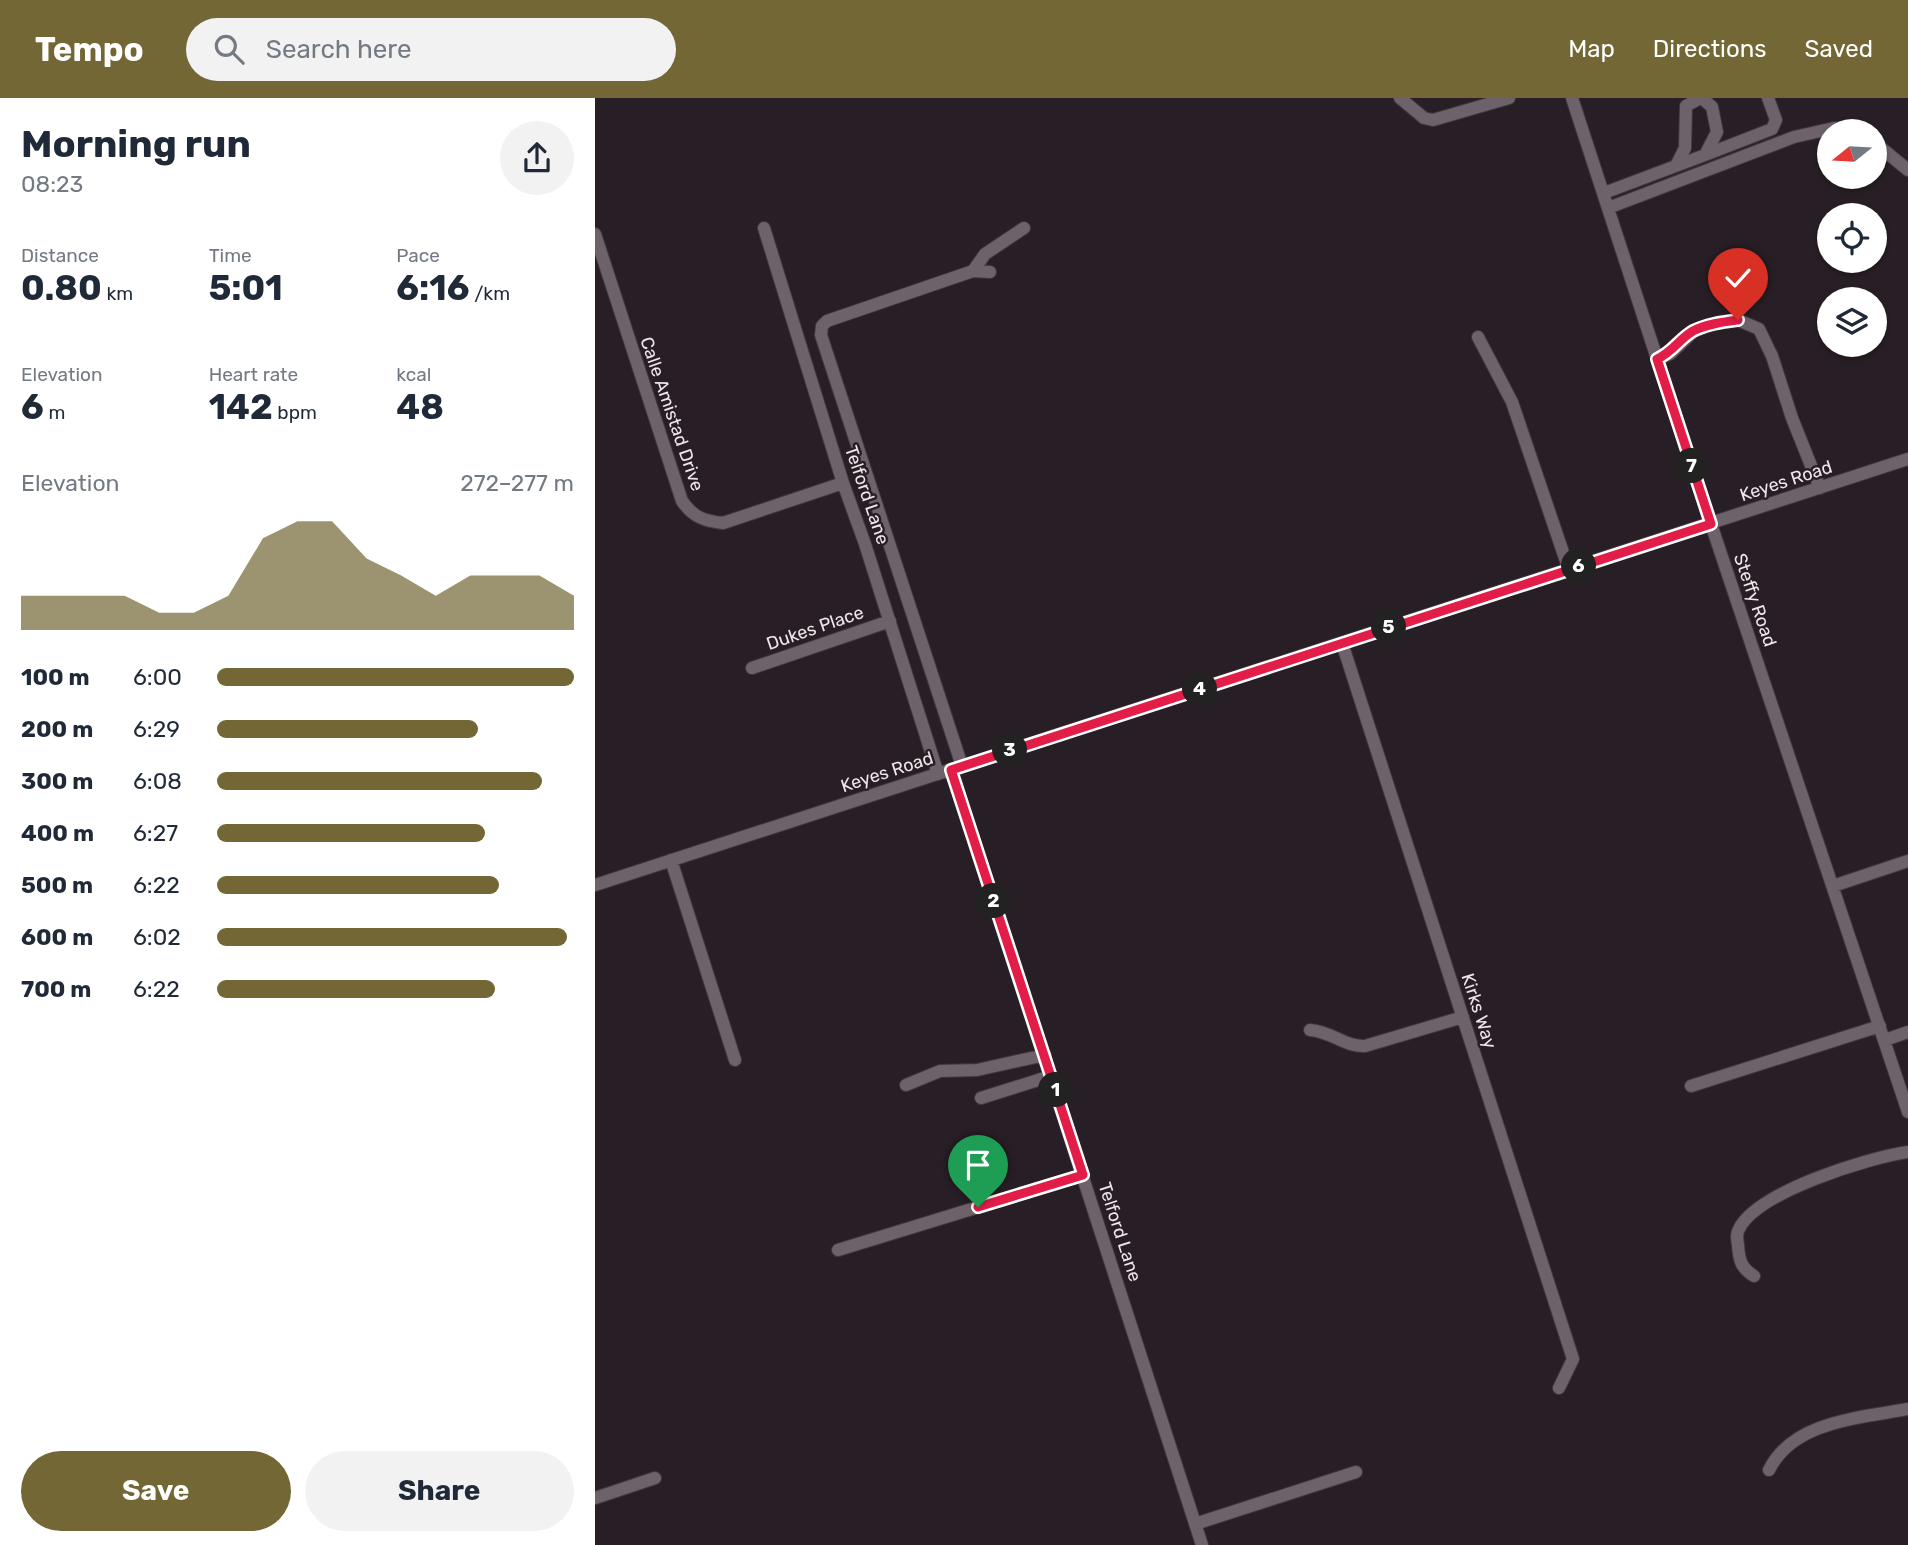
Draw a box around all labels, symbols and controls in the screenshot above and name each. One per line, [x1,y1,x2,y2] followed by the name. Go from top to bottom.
[186,18,676,81] search box
[35,30,144,69] text: Tempo
[210,30,248,68] icon: search
[266,34,412,65] text: Search here
[1568,35,1615,63] text: Map
[1653,35,1766,63] text: Directions
[1804,35,1873,63] text: Saved
[1817,119,1887,189] north arrow
[1817,119,1887,357] map controls
[21,121,251,167] text: Morning run
[500,121,574,195] button: share
[21,170,83,198] text: 08:23
[1817,203,1887,273] button: locate
[21,244,99,267] text: Distance
[209,244,252,267] text: Time
[396,244,440,267] text: Pace
[1708,248,1768,320] pin
[1719,259,1757,297] icon: check
[21,267,102,309] text: 0.80
[209,267,283,309] text: 5:01
[396,267,470,309] text: 6:16
[102,282,133,305] text: km
[470,282,510,305] text: /km
[1817,287,1887,357] button: layers
[635,334,709,494] street label: Calle Amistad Drive
[21,363,102,386] text: Elevation
[209,363,298,386] text: Heart rate
[396,363,431,386] text: kcal
[21,386,44,428] text: 6
[209,386,273,428] text: 142
[396,386,444,428] text: 48
[44,401,65,424] text: m
[273,401,317,424] text: bpm
[840,443,894,547] street label: Telford Lane
[1675,448,1709,484] pin: 7
[1686,454,1697,477] text: 7
[1737,456,1835,506] street label: Keyes Road
[21,469,120,497] text: Elevation
[460,469,574,497] text: 272–277 m
[1562,548,1597,584] pin: 6
[1729,550,1781,650] street label: Steffy Road
[1572,554,1585,577] text: 6
[763,601,867,655] street label: Dukes Place
[1371,610,1407,644] pin: 5
[1382,615,1395,638] text: 5
[21,663,90,691] text: 100 m
[133,663,182,691] text: 6:00
[1183,672,1217,706] pin: 4
[1193,677,1206,700] text: 4
[21,715,93,743] text: 200 m
[133,715,180,743] text: 6:29
[993,732,1027,768] pin: 3
[1003,738,1016,761] text: 3
[838,747,936,797] street label: Keyes Road
[21,767,93,795] text: 300 m
[133,767,182,795] text: 6:08
[21,819,94,847] text: 400 m
[133,819,178,847] text: 6:27
[21,871,93,899] text: 500 m
[133,871,180,899] text: 6:22
[977,884,1011,918] pin: 2
[987,889,1000,912] text: 2
[21,923,93,951] text: 600 m
[133,923,181,951] text: 6:02
[1456,970,1502,1052] street label: Kirks Way
[21,975,91,1003] text: 700 m
[133,975,180,1003] text: 6:22
[1039,1072,1073,1108] pin: 1
[1051,1078,1060,1101] text: 1
[948,1135,1008,1207] pin
[959,1146,997,1184] icon: arrive
[1094,1180,1146,1284] street label: Telford Lane
[21,1451,291,1531] button: Save
[305,1451,574,1531] button: Share

